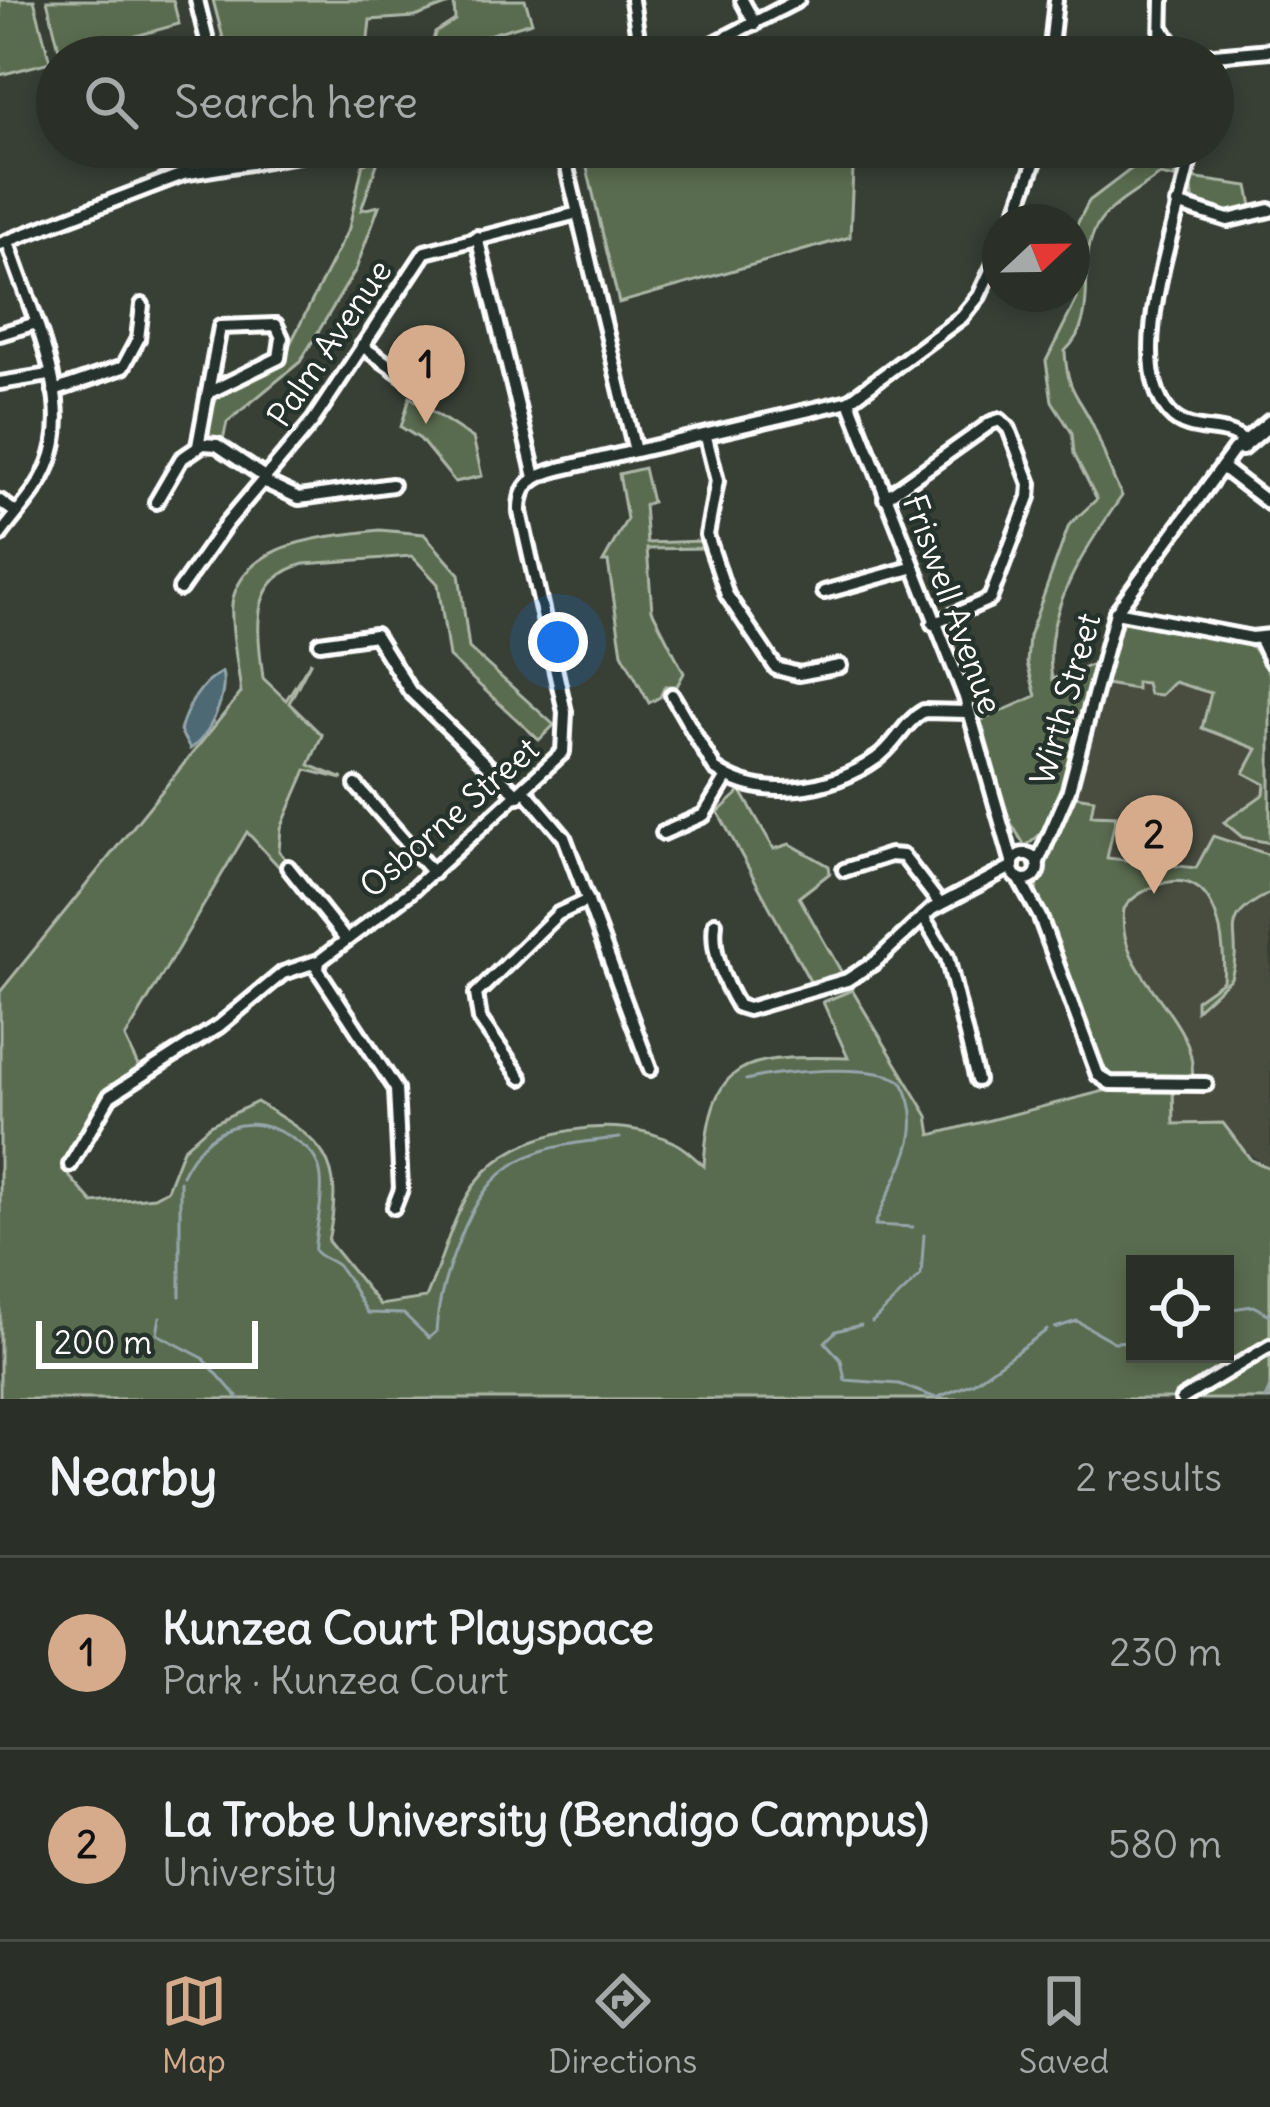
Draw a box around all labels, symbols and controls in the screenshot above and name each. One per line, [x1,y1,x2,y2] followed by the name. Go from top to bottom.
[36,36,1234,168] search box
[78,69,144,135] icon: search
[174,74,418,130] text: Search here
[982,204,1090,312] north arrow
[258,251,400,435] street label: Palm Avenue
[387,325,465,424] pin: 1
[894,489,1012,719] street label: Friswell Avenue
[1020,608,1110,790] street label: Wirth Street
[528,612,588,672] your location
[351,728,547,906] street label: Osborne Street
[1115,795,1193,894] pin: 2
[1126,1255,1234,1363] map controls
[1126,1255,1234,1363] button: locate
[36,1315,258,1368] scale bar
[54,1321,152,1363] text: 200 m
[48,1445,217,1509] text: Nearby
[1075,1453,1222,1502] text: 2 results
[162,1600,654,1656] text: Kunzea Court Playspace
[79,1628,95,1677] text: 1
[1109,1628,1222,1677] text: 230 m
[162,1656,508,1705] text: Park · Kunzea Court
[162,1792,929,1848] text: La Trobe University (Bendigo Campus)
[76,1820,98,1869] text: 2
[1108,1820,1222,1869] text: 580 m
[162,1848,337,1897] text: University
[161,1968,227,2082] tab: Map
[548,1968,697,2082] tab: Directions
[1019,1968,1109,2082] tab: Saved

